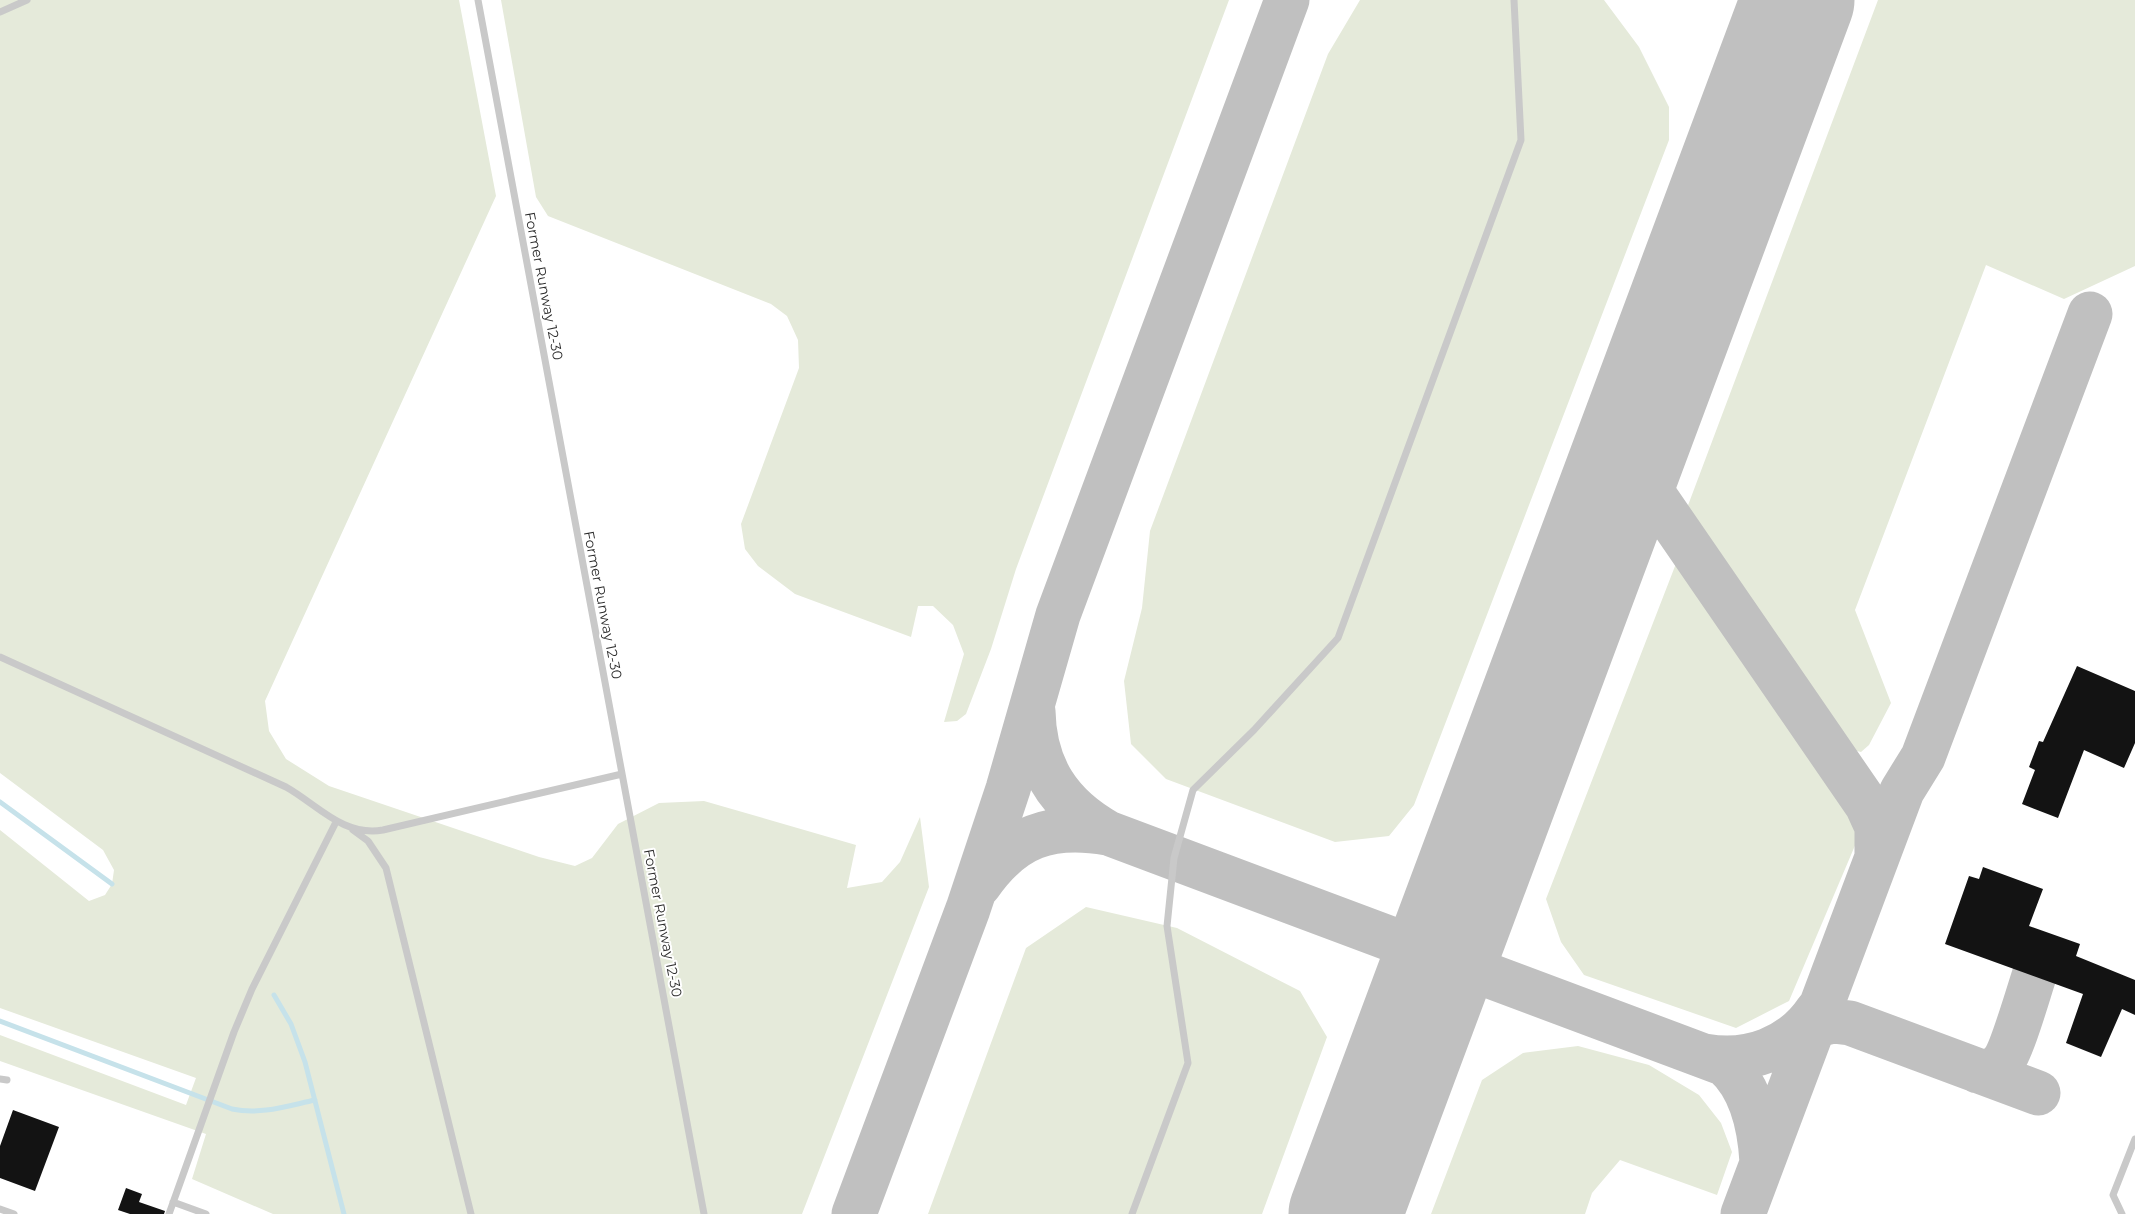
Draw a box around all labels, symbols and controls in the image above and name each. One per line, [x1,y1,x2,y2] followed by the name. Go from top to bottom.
[521,210,567,362] street label: Former Runway 12-30
[580,529,626,681] street label: Former Runway 12-30
[640,847,686,999] street label: Former Runway 12-30

